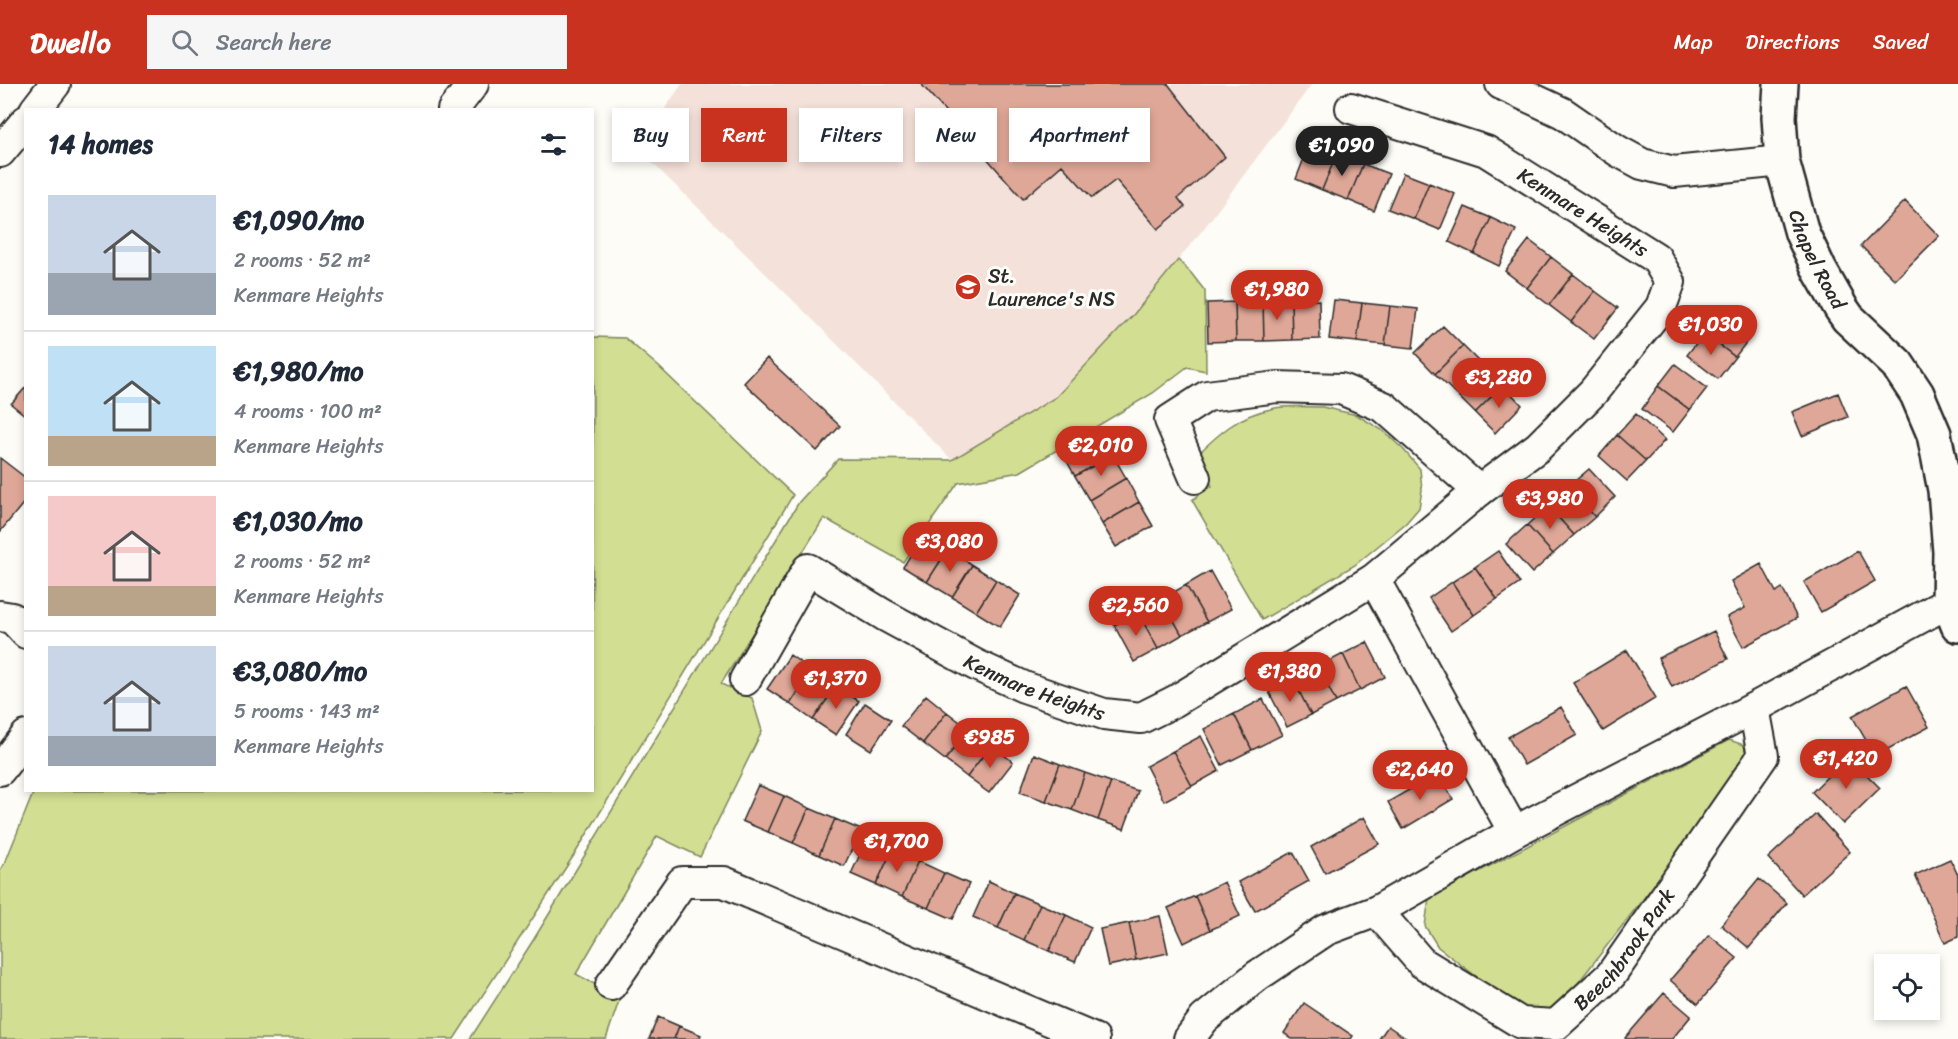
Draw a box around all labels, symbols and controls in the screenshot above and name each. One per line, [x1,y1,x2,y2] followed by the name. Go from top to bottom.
[147,15,567,69] search box
[30,18,111,67] text: Dwello
[216,23,332,62] text: Search here
[1674,23,1712,61] text: Map
[1745,23,1840,61] text: Directions
[1873,23,1928,61] text: Saved
[168,26,201,59] icon: search
[612,108,689,162] chip: Buy
[701,108,787,162] chip: Rent
[799,108,903,162] chip: Filters
[915,108,997,162] chip: New
[1009,108,1150,162] chip: Apartment
[48,121,153,167] text: 14 homes
[1293,126,1391,177] pin: €1,090
[537,128,570,161] icon: filters
[1310,128,1374,163] text: €1,090
[1510,158,1656,267] street label: Kenmare Heights
[234,197,364,243] text: €1,090/mo
[1778,206,1856,317] street label: Chapel Road
[96,219,168,291] icon: home
[234,243,371,278] text: 2 rooms · 52 m²
[988,259,1116,317] place label: St. Laurence's NS
[1228,270,1326,321] pin: €1,980
[953,272,983,302] school or university icon: St. Laurence's NS
[1245,272,1309,307] text: €1,980
[234,278,383,313] text: Kenmare Heights
[1662,305,1760,356] pin: €1,030
[1679,307,1743,342] text: €1,030
[234,348,364,394] text: €1,980/mo
[1450,358,1548,409] pin: €3,280
[1466,360,1532,395] text: €3,280
[96,370,168,442] icon: home
[234,394,382,429] text: 4 rooms · 100 m²
[1052,426,1150,477] pin: €2,010
[1069,428,1133,463] text: €2,010
[234,429,383,464] text: Kenmare Heights
[1501,479,1599,530] pin: €3,980
[1517,481,1583,516] text: €3,980
[234,498,363,544] text: €1,030/mo
[96,520,168,592] icon: home
[901,522,999,573] pin: €3,080
[917,524,983,559] text: €3,080
[234,544,371,579] text: 2 rooms · 52 m²
[234,579,383,614] text: Kenmare Heights
[1087,586,1185,637] pin: €2,560
[1103,588,1169,623] text: €2,560
[957,644,1111,731] street label: Kenmare Heights
[234,648,367,694] text: €3,080/mo
[1241,652,1339,703] pin: €1,380
[1259,654,1321,689] text: €1,380
[787,659,885,710] pin: €1,370
[805,661,867,696] text: €1,370
[96,670,168,742] icon: home
[234,694,380,729] text: 5 rooms · 143 m²
[954,718,1026,769] pin: €985
[965,720,1015,755] text: €985
[234,729,383,764] text: Kenmare Heights
[1797,739,1895,790] pin: €1,420
[1814,741,1878,776] text: €1,420
[1371,750,1469,801] pin: €2,640
[1387,752,1453,787] text: €2,640
[848,822,946,873] pin: €1,700
[865,824,929,859] text: €1,700
[1565,881,1685,1020] street label: Beechbrook Park
[1874,954,1940,1020] map controls
[1874,954,1940,1020] button: locate

